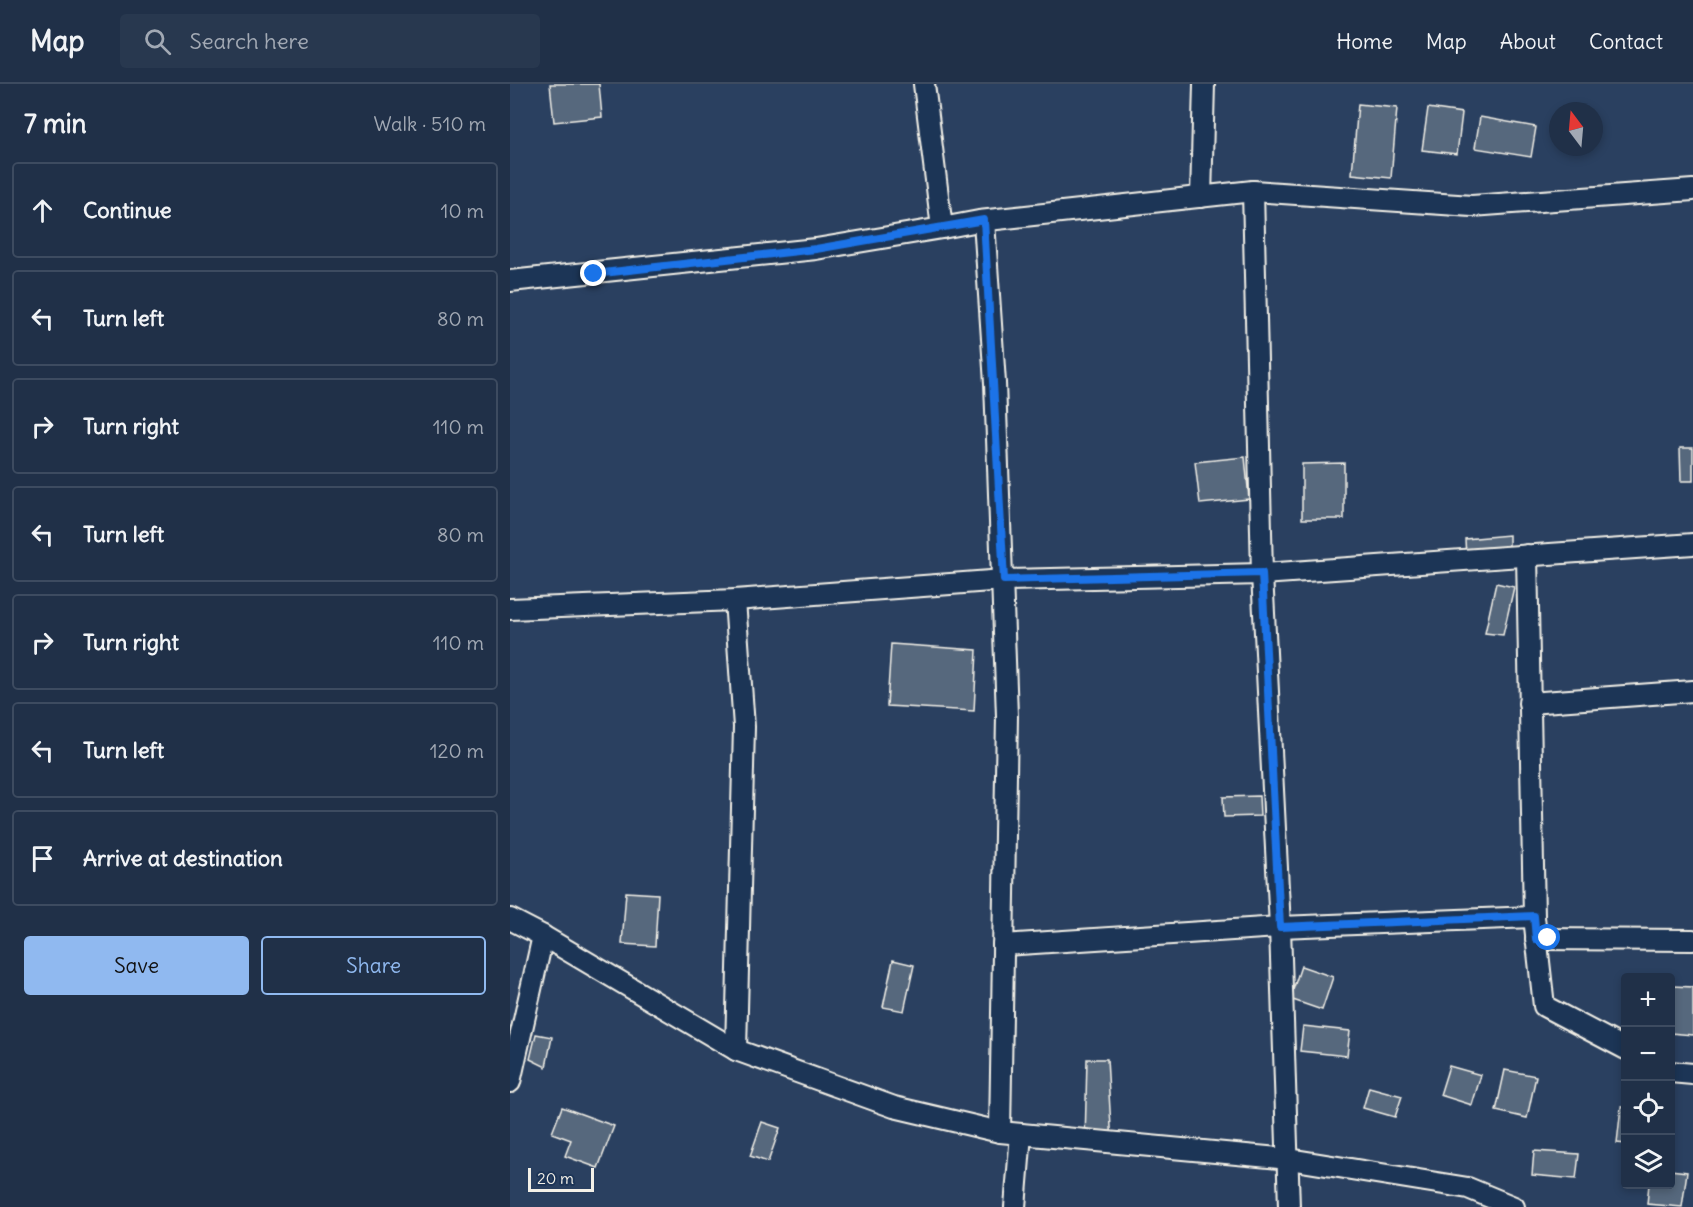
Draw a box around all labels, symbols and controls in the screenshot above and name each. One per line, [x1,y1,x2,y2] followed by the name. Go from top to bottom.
[120,14,540,68] search box
[30,23,84,59] text: Map
[141,25,174,58] icon: search
[189,27,309,55] text: Search here
[1336,28,1393,55] text: Home
[1426,28,1467,55] text: Map
[1500,28,1556,55] text: About
[1589,28,1663,55] text: Contact
[1549,102,1603,156] north arrow
[24,107,87,140] text: 7 min
[374,111,486,136] text: Walk · 510 m
[26,194,59,227] icon: ahead
[83,196,172,224] text: Continue
[441,198,484,223] text: 10 m
[580,260,606,286] route end
[26,302,59,335] icon: left
[83,304,164,332] text: Turn left
[437,306,484,331] text: 80 m
[26,410,59,443] icon: right
[83,412,179,440] text: Turn right
[433,414,484,439] text: 110 m
[26,518,59,551] icon: left
[83,520,164,548] text: Turn left
[437,522,484,547] text: 80 m
[26,626,59,659] icon: right
[83,628,179,656] text: Turn right
[433,630,484,655] text: 110 m
[26,734,59,767] icon: left
[83,736,164,764] text: Turn left
[430,738,484,763] text: 120 m
[26,842,59,875] icon: arrive
[83,844,283,872] text: Arrive at destination
[1534,924,1560,950] route start
[24,936,249,995] button: Save
[261,936,486,995] button: Share
[1621,973,1675,1189] map controls
[1621,973,1675,1027] button: +
[1621,1027,1675,1081] button: −
[1621,1081,1675,1135] button: locate
[1621,1135,1675,1189] button: layers
[528,1165,594,1192] scale bar
[537,1168,574,1188] text: 20 m

